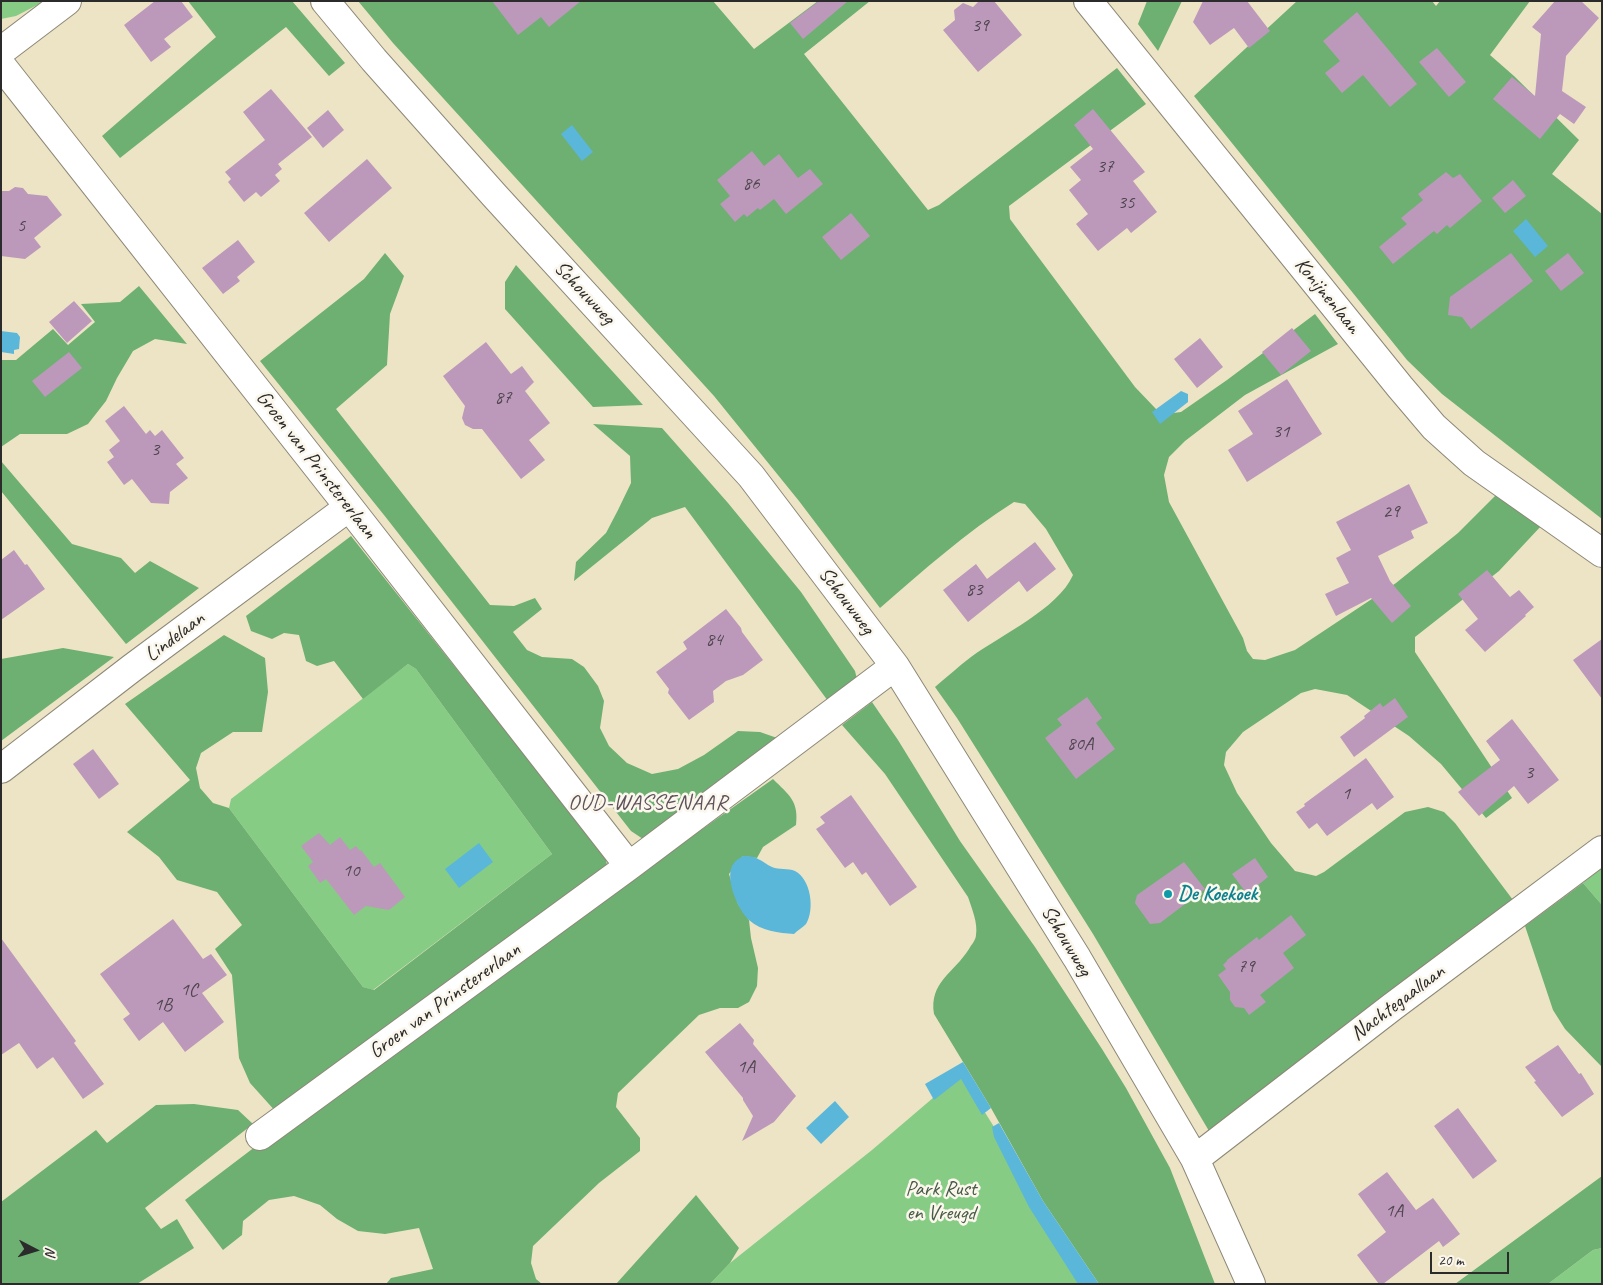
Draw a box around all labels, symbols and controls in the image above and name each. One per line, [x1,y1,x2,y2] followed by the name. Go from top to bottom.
[971,15,989,37] house number: 39
[1096,156,1114,178] house number: 37
[742,173,760,195] house number: 86
[1117,192,1135,214] house number: 35
[17,215,25,237] house number: 5
[1289,253,1365,339] street label: Konijnenlaan
[548,256,620,330] street label: Schouwweg
[250,386,382,544] street label: Groen van Prinstererlaan
[494,387,512,409] house number: 87
[1272,421,1290,443] house number: 31
[151,439,159,461] house number: 3
[1382,501,1400,523] house number: 29
[812,562,880,640] street label: Schouwweg
[965,579,983,601] house number: 83
[140,606,210,668] street label: Lindelaan
[705,629,723,651] house number: 84
[1067,733,1093,755] house number: 80A
[1525,762,1533,784] house number: 3
[1342,783,1350,805] house number: 1
[567,790,729,816] district label: OUD-WASSENAAR
[342,860,360,882] house number: 10
[1178,881,1257,907] place label: De Koekoek
[1162,888,1174,900] marker: De Koekoek
[1035,901,1097,981] street label: Schouwweg
[364,938,526,1064] street label: Groen van Prinstererlaan
[1237,956,1255,978] house number: 79
[1346,959,1450,1047] street label: Nachtegaallaan
[180,979,198,1001] house number: 1C
[154,994,172,1016] house number: 1B
[737,1056,755,1078] house number: 1A
[906,1176,976,1226] park label: Park Rust en Vreugd
[1385,1200,1403,1222] house number: 1A
[10,1225,60,1275] north arrow
[1433,1242,1512,1274] scale bar
[42,1246,59,1256] text: N
[1438,1251,1464,1270] text: 20 m

